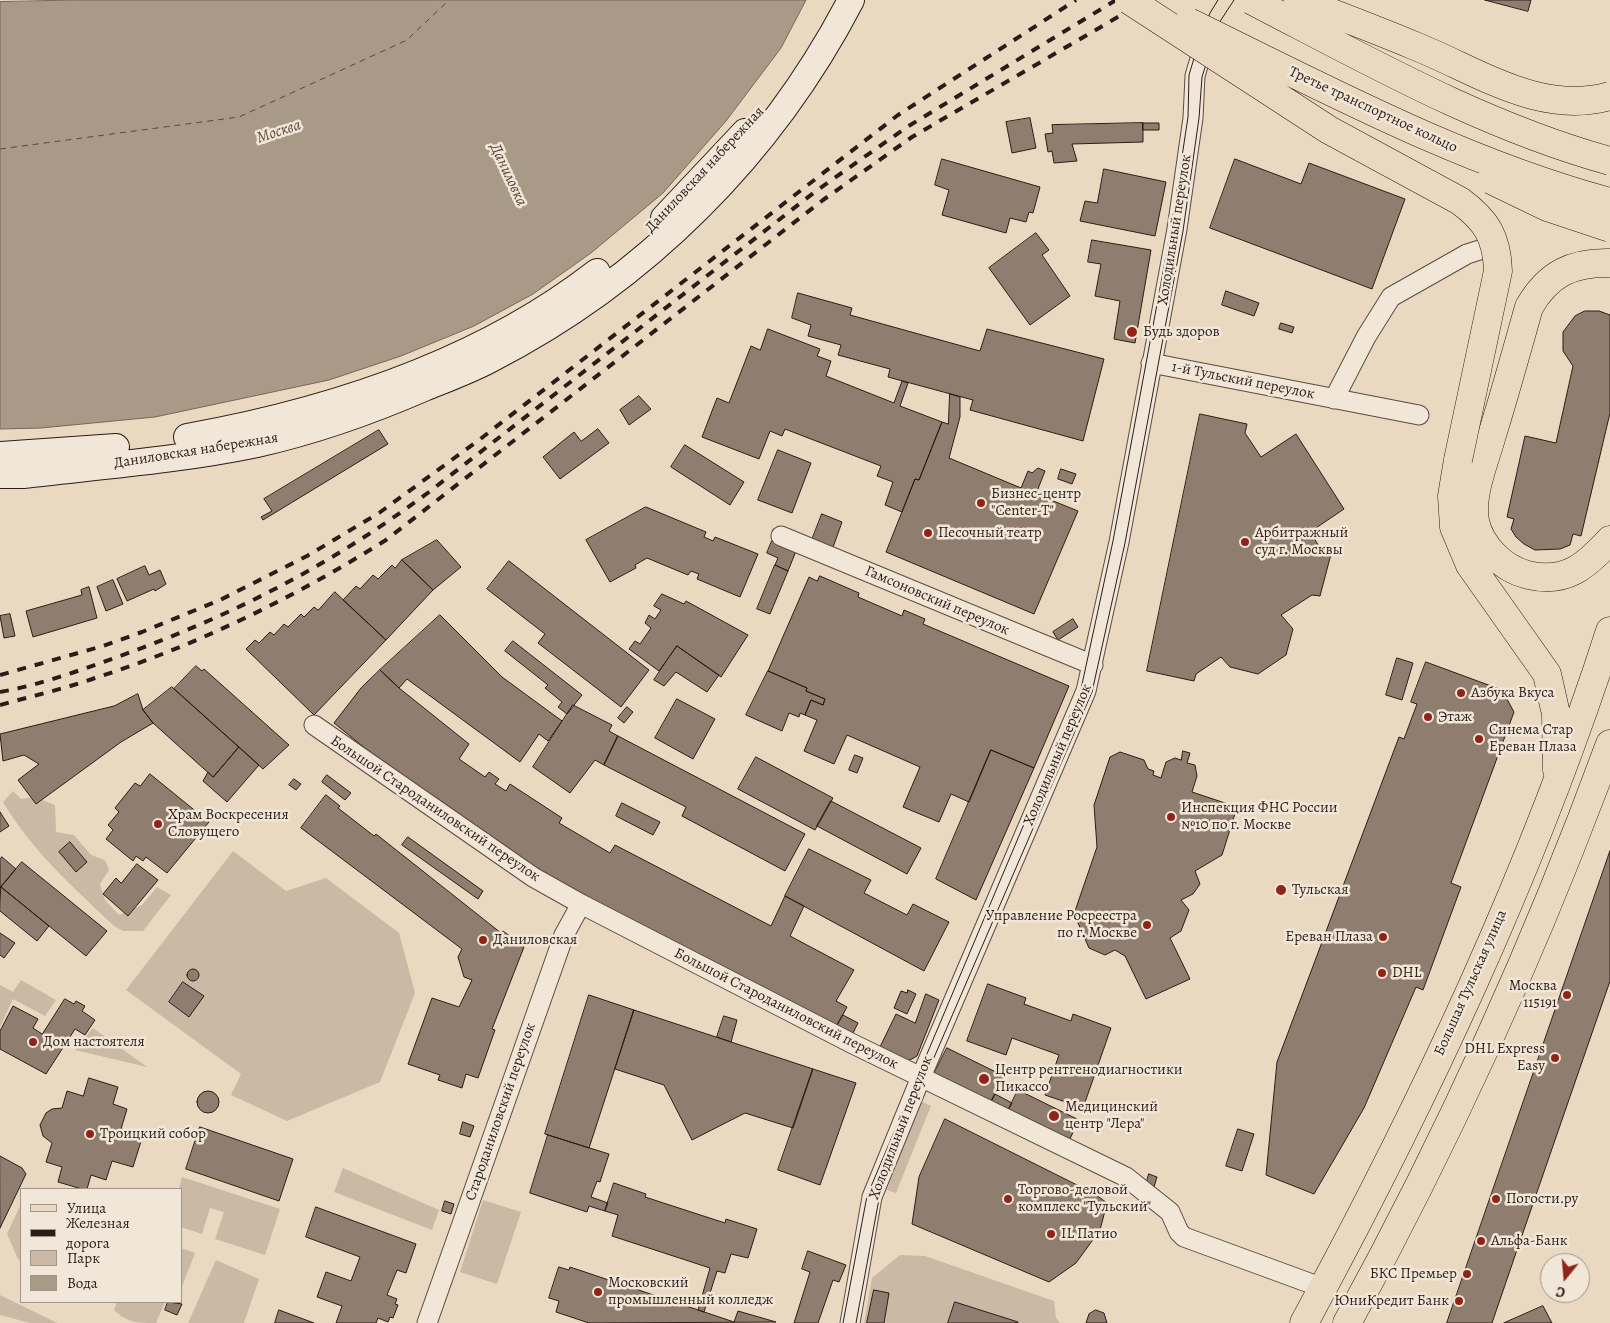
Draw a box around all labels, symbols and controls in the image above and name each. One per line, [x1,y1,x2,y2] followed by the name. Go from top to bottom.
[1286,63,1460,157] street label: Третье транспортное кольцо
[642,103,768,237] street label: Даниловская набережная
[254,116,304,148] water label: Москва
[485,141,531,209] water label: Даниловка
[1154,153,1196,307] street label: Холодильный переулок
[1143,323,1220,341] place label: Будь здоров
[1125,325,1139,339] marker: Будь здоров
[1170,358,1316,404] street label: 1-й Тульский переулок
[112,429,280,473] street label: Даниловская набережная
[991,485,1081,520] place label: Бизнес-центр "Center-T"
[975,497,987,509] marker: Бизнес-центр "Center-T"
[938,524,1042,542] place label: Песочный театр
[1255,524,1348,559] place label: Арбитражный суд г. Москвы
[922,527,934,539] marker: Песочный театр
[1239,536,1251,548] marker: Арбитражный суд г. Москвы
[862,562,1012,640] street label: Гамсоновский переулок
[1020,681,1096,829] street label: Холодильный переулок
[1471,684,1554,702] place label: Азбука Вкуса
[1455,687,1467,699] marker: Азбука Вкуса
[1438,708,1472,726] place label: Этаж
[1422,711,1434,723] marker: Этаж
[1489,721,1577,756] place label: Синема Стар Ереван Плаза
[327,732,543,886] street label: Большой Староданиловский переулок
[1473,733,1485,745] marker: Синема Стар Ереван Плаза
[1181,799,1338,834] place label: Инспекция ФНС России №10 по г. Москве
[168,806,289,841] place label: Храм Воскресения Словущего
[1165,811,1177,823] marker: Инспекция ФНС России №10 по г. Москве
[152,818,164,830] marker: Храм Воскресения Словущего
[1292,881,1348,899] place label: Тульская
[1274,883,1288,897] marker: Тульская
[986,907,1137,942] place label: Управление Росреестра по г. Москве
[1431,907,1511,1059] street label: Большая Тульская улица
[1141,919,1153,931] marker: Управление Росреестра по г. Москве
[1285,928,1373,946] place label: Ереван Плаза
[493,931,577,949] place label: Даниловская
[1377,931,1389,943] marker: Ереван Плаза
[477,934,489,946] marker: Даниловская
[671,944,901,1074] street label: Большой Староданиловский переулок
[1392,964,1421,982] place label: DHL
[1376,967,1388,979] marker: DHL
[1509,977,1557,1012] place label: Москва 115191
[1561,989,1573,1001] marker: Москва 115191
[462,1021,540,1203] street label: Староданиловский переулок
[43,1033,145,1051] place label: Дом настоятеля
[27,1036,39,1048] marker: Дом настоятеля
[1464,1040,1545,1075] place label: DHL Express Easy
[1549,1052,1561,1064] marker: DHL Express Easy
[865,1054,937,1202] street label: Холодильный переулок
[995,1061,1182,1096] place label: Центр рентгенодиагностики Пикассо
[977,1072,991,1086] marker: Центр рентгенодиагностики Пикассо
[1065,1098,1158,1133] place label: Медицинский центр "Лера"
[1047,1109,1061,1123] marker: Медицинский центр "Лера"
[100,1125,206,1143] place label: Троицкий собор
[84,1128,96,1140] marker: Троицкий собор
[1018,1181,1151,1216] place label: Торгово-деловой комплекс "Тульский"
[20,1188,182,1303] legend
[1506,1190,1578,1208] place label: Погости.ру
[1002,1193,1014,1205] marker: Торгово-деловой комплекс "Тульский"
[1490,1193,1502,1205] marker: Погости.ру
[67,1198,106,1218] text: Улица
[66,1213,130,1253] text: Железная дорога
[1061,1225,1117,1243] place label: IL Патио
[1045,1228,1057,1240] marker: IL Патио
[1491,1232,1567,1250] place label: Альфа-Банк
[1475,1235,1487,1247] marker: Альфа-Банк
[67,1248,100,1268] text: Парк
[1540,1253,1590,1303] north arrow
[1370,1265,1457,1283] place label: БКС Премьер
[1461,1268,1473,1280] marker: БКС Премьер
[67,1273,98,1293] text: Вода
[608,1274,773,1309] place label: Московский промышленный колледж
[1554,1282,1568,1302] text: С
[592,1286,604,1298] marker: Московский промышленный колледж
[1334,1292,1449,1310] place label: ЮниКредит Банк
[1453,1295,1465,1307] marker: ЮниКредит Банк

